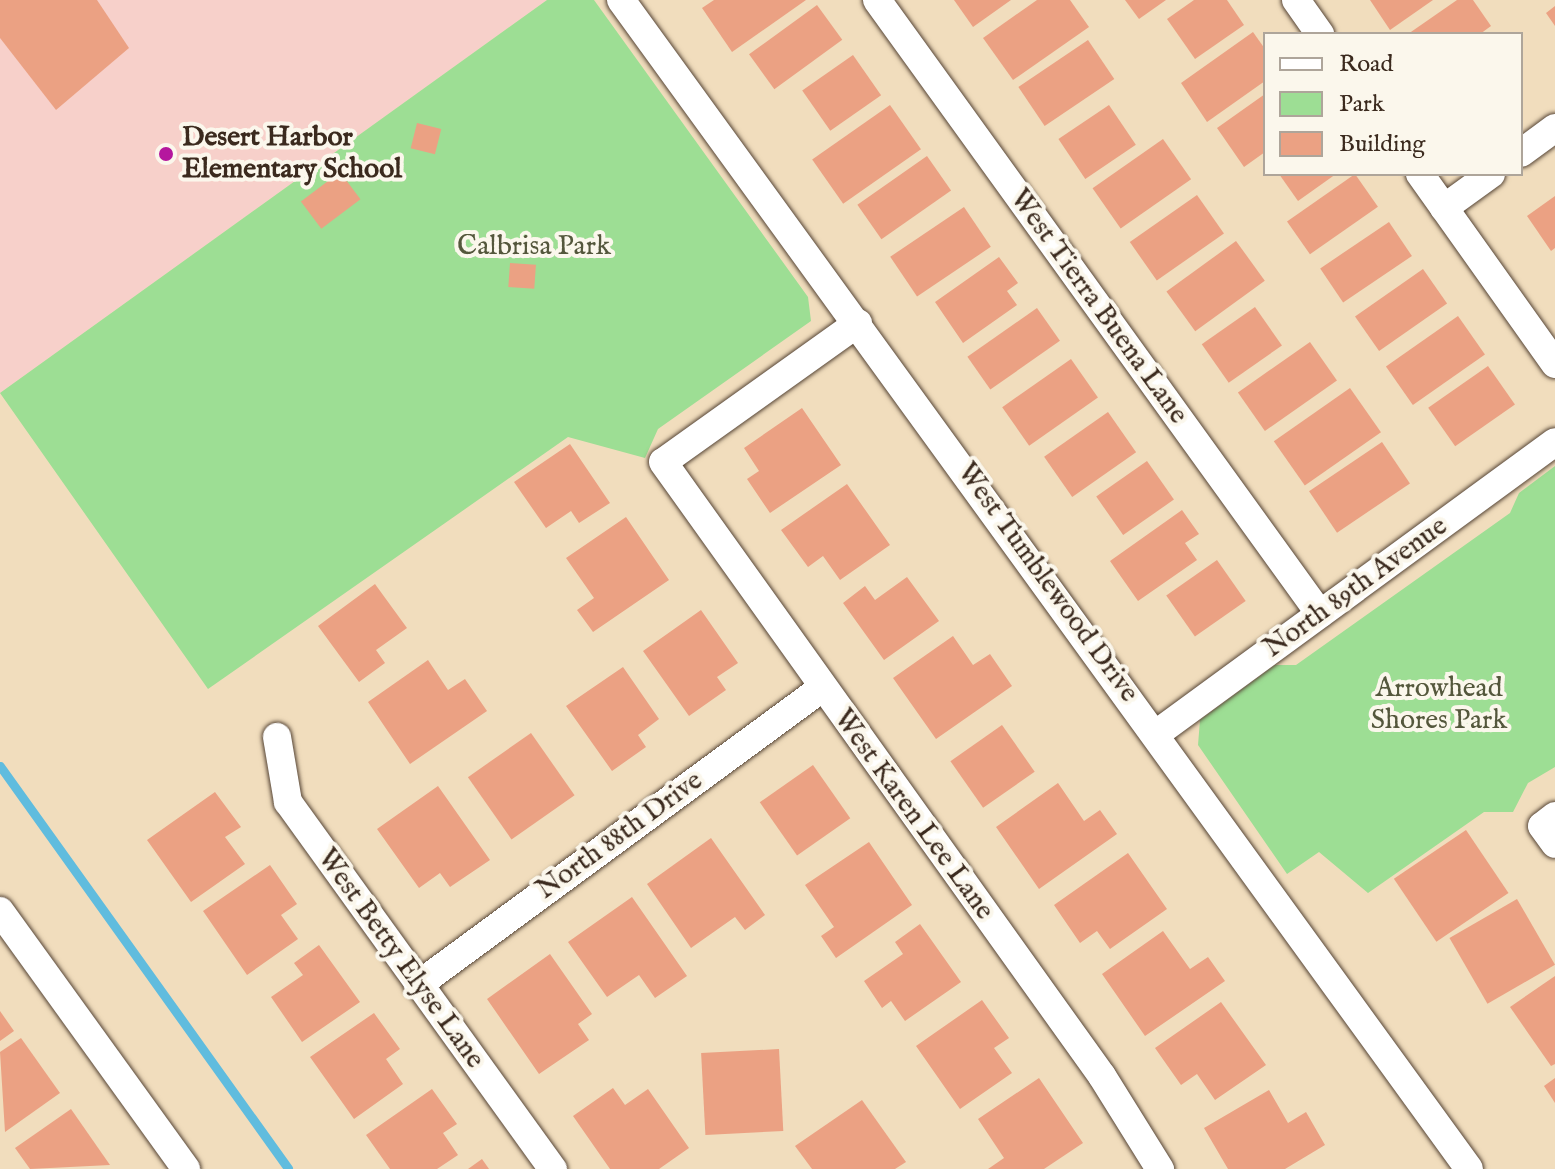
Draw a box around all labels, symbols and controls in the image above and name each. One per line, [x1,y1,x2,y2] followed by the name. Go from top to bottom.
[1263,32,1523,176] legend
[1339,49,1393,80] text: Road
[1339,89,1385,120] text: Park
[182,121,402,187] place label: Desert Harbor Elementary School
[1339,129,1425,160] text: Building
[157,145,175,163] marker: Desert Harbor Elementary School
[1002,183,1194,431] street label: West Tierra Buena Lane
[457,230,611,264] park label: Calbrisa Park
[949,457,1145,709] street label: West Tumblewood Drive
[1258,510,1454,666] street label: North 89th Avenue
[1371,672,1507,738] park label: Arrowhead Shores Park
[825,703,1001,927] street label: West Karen Lee Lane
[530,764,710,908] street label: North 88th Drive
[309,843,491,1075] street label: West Betty Elyse Lane

